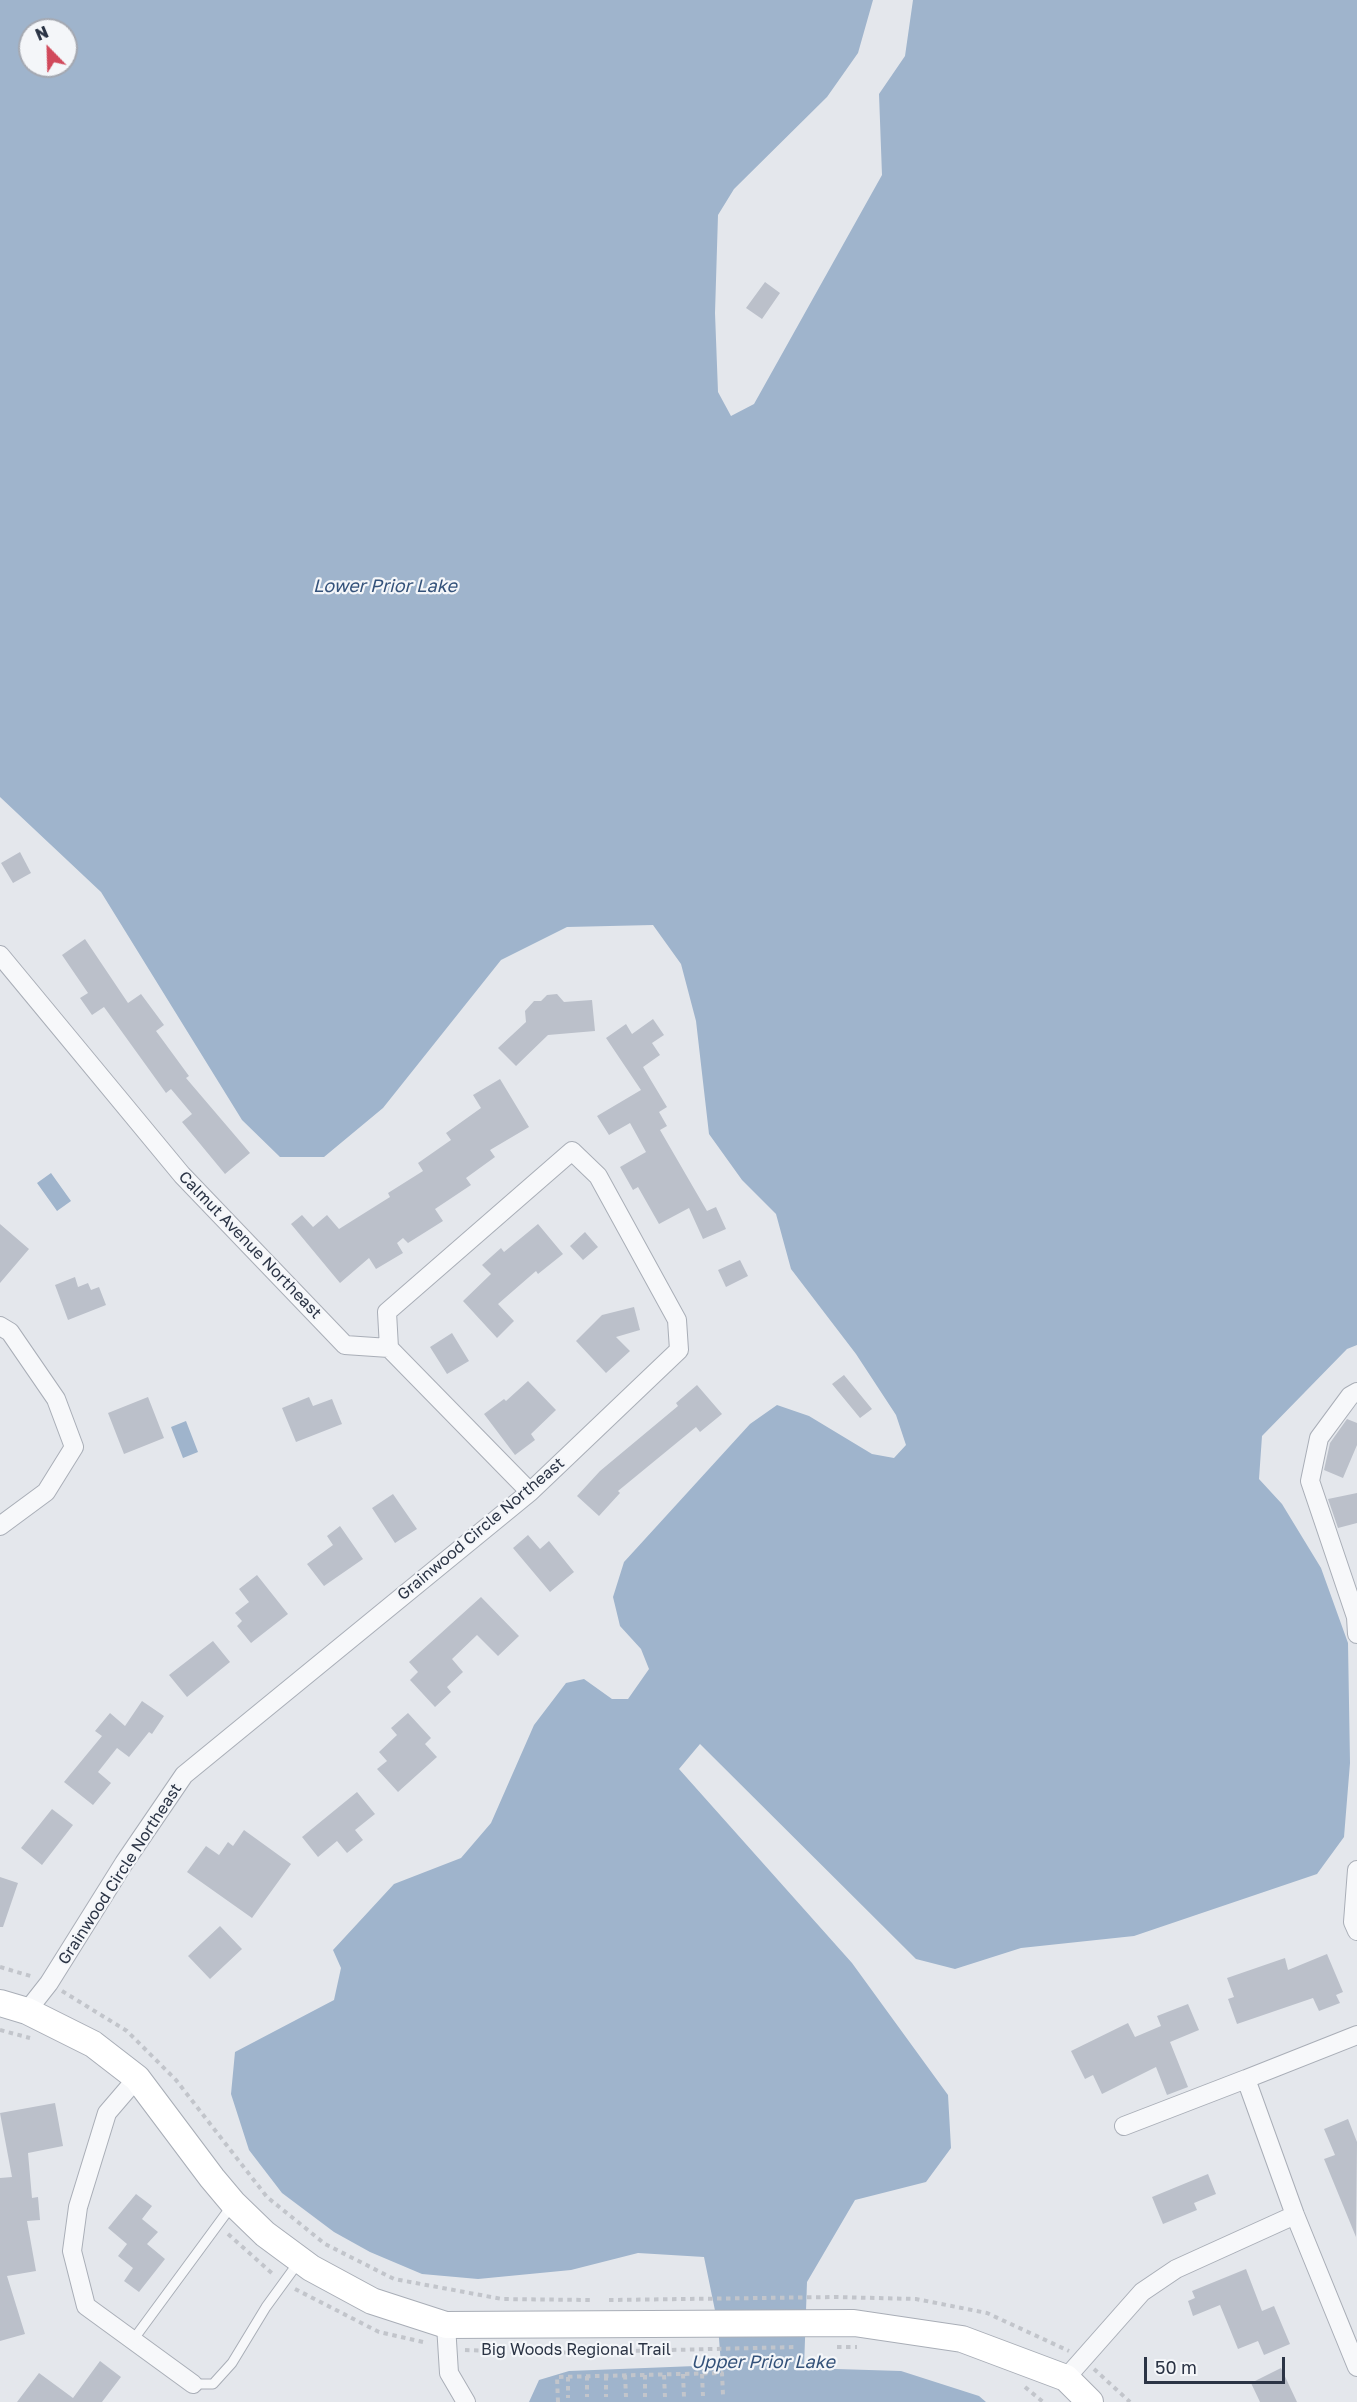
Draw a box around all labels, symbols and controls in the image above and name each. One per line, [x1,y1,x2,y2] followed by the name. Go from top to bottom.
[18,18,78,78] north arrow
[32,22,51,45] text: N
[313,575,457,597] water label: Lower Prior Lake
[174,1167,326,1323] street label: Calmut Avenue Northeast
[394,1453,568,1605] street label: Grainwood Circle Northeast
[54,1780,186,1968] street label: Grainwood Circle Northeast
[481,2340,671,2360] street label: Big Woods Regional Trail
[1147,2345,1288,2383] scale bar
[691,2351,835,2373] water label: Upper Prior Lake
[1155,2356,1197,2378] text: 50 m

